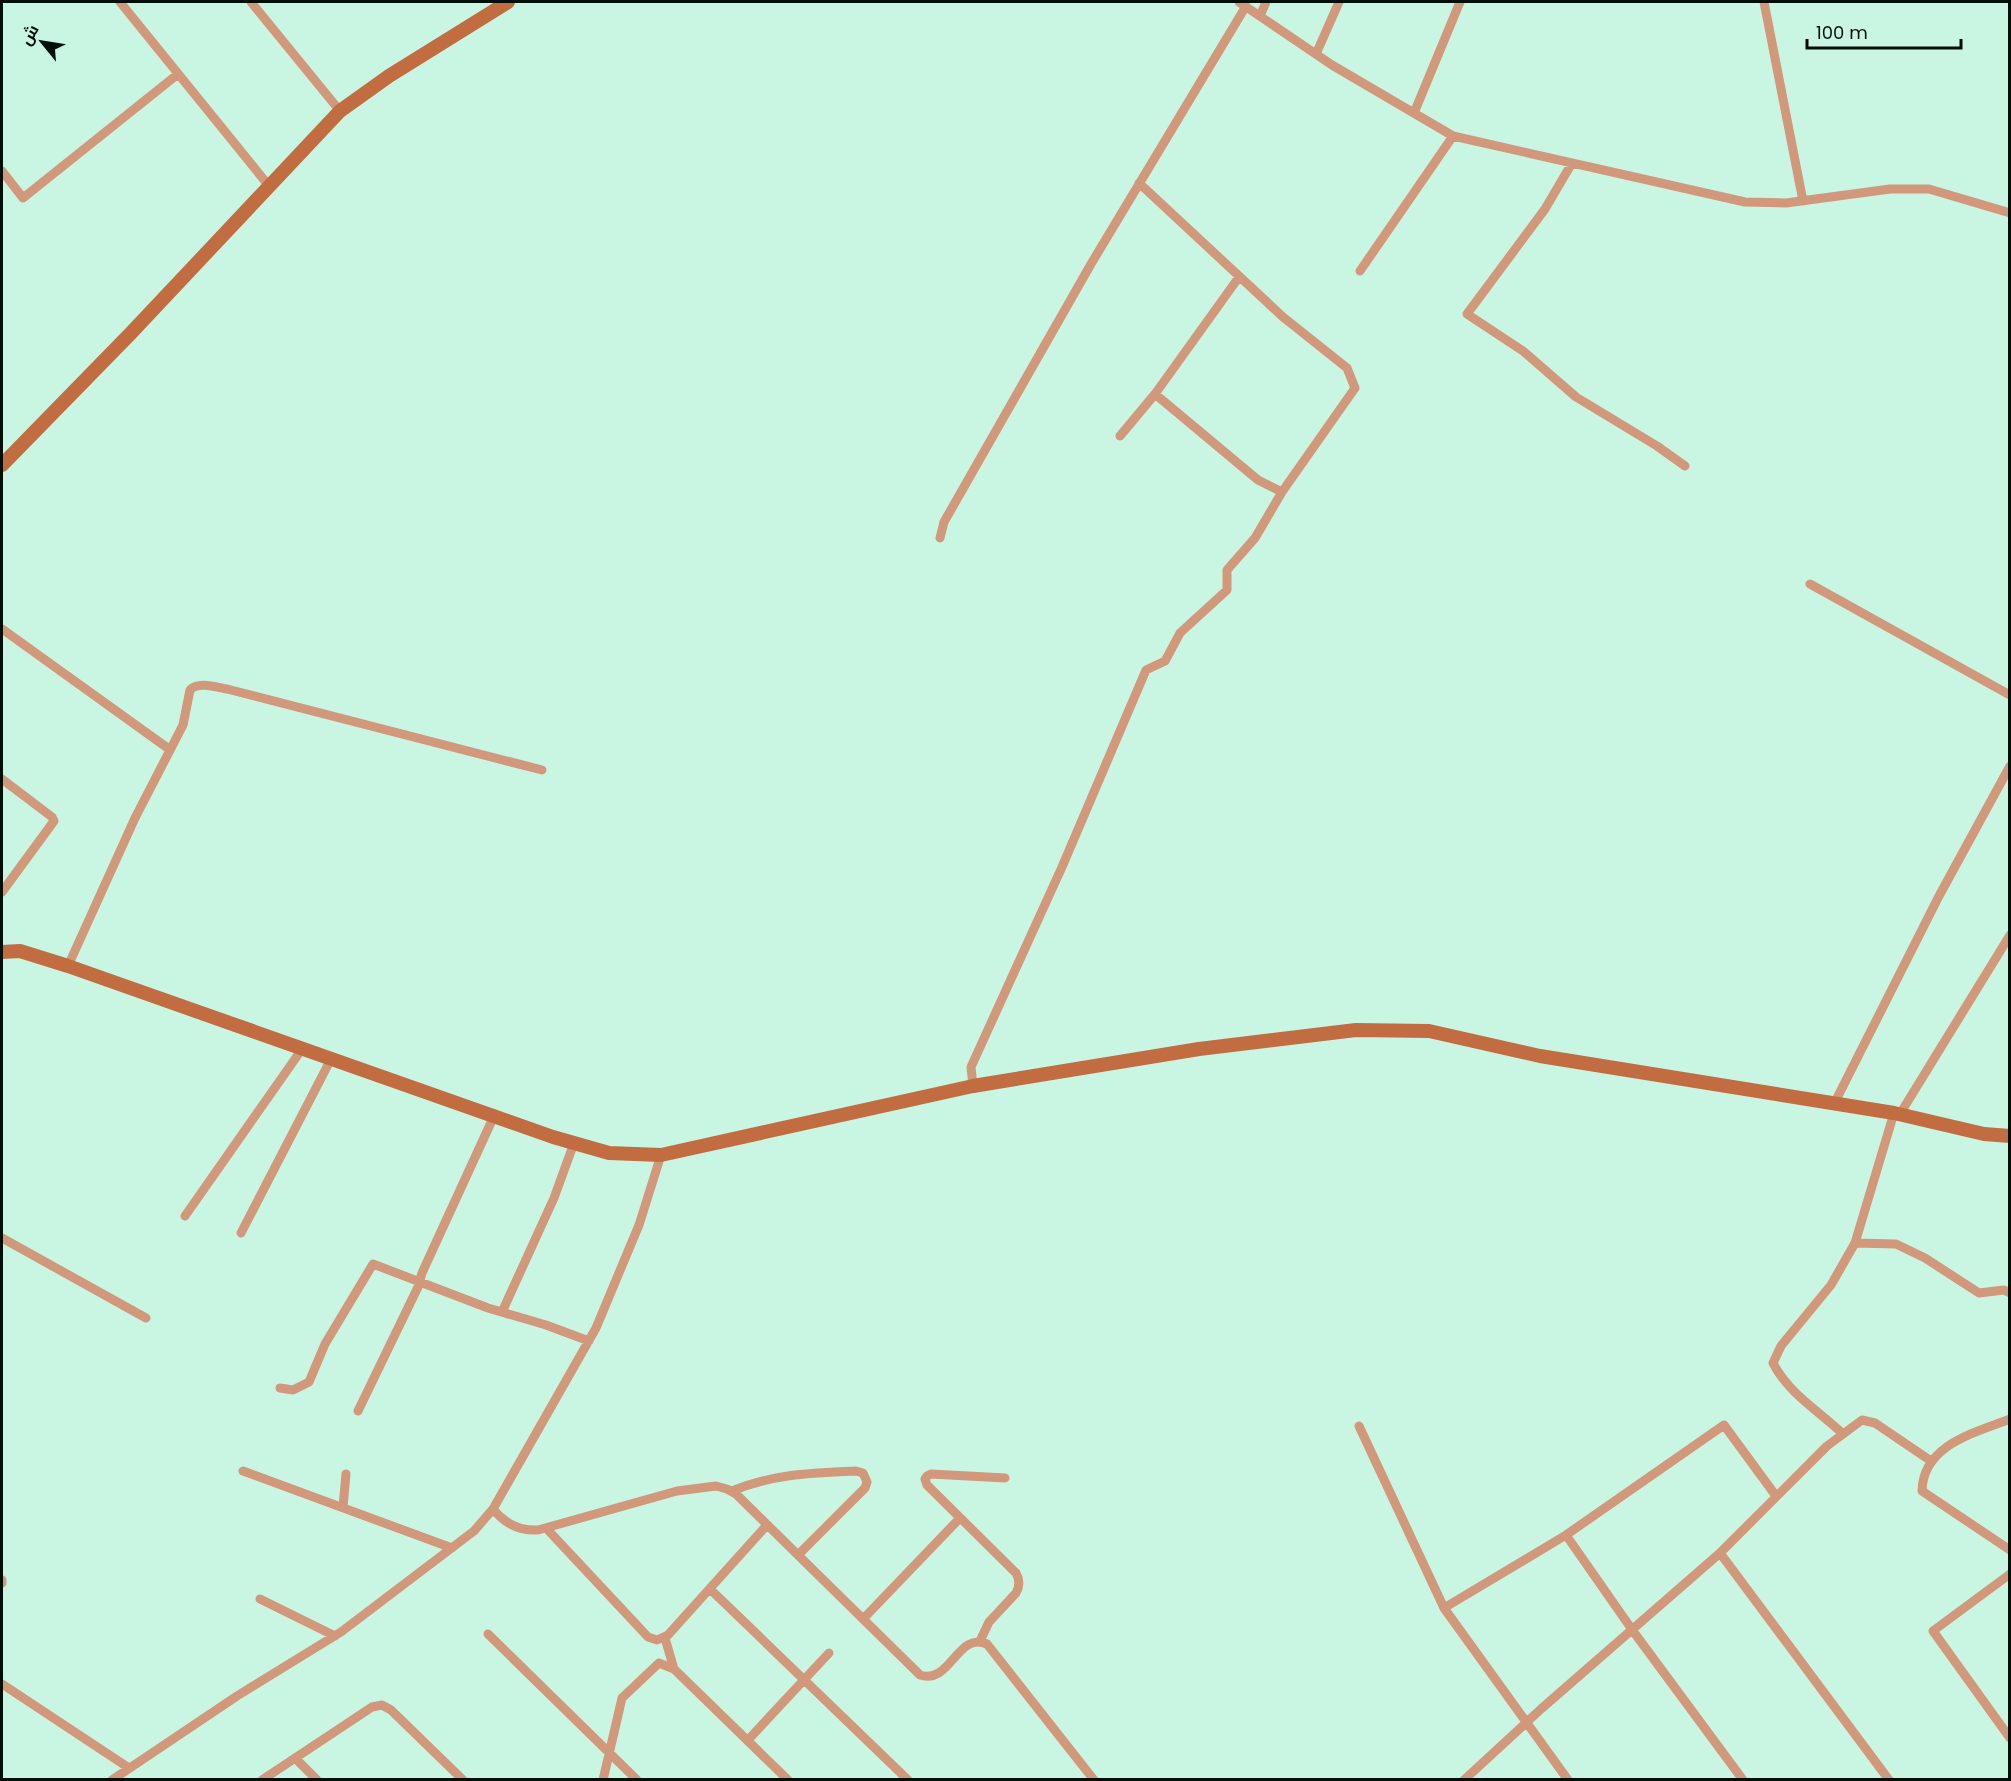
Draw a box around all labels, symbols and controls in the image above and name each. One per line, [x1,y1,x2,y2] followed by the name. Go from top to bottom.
[12,12,72,72] north arrow
[1807,12,1962,50] scale bar
[14,20,45,49] text: ش
[1816,20,1868,45] text: 100 m

